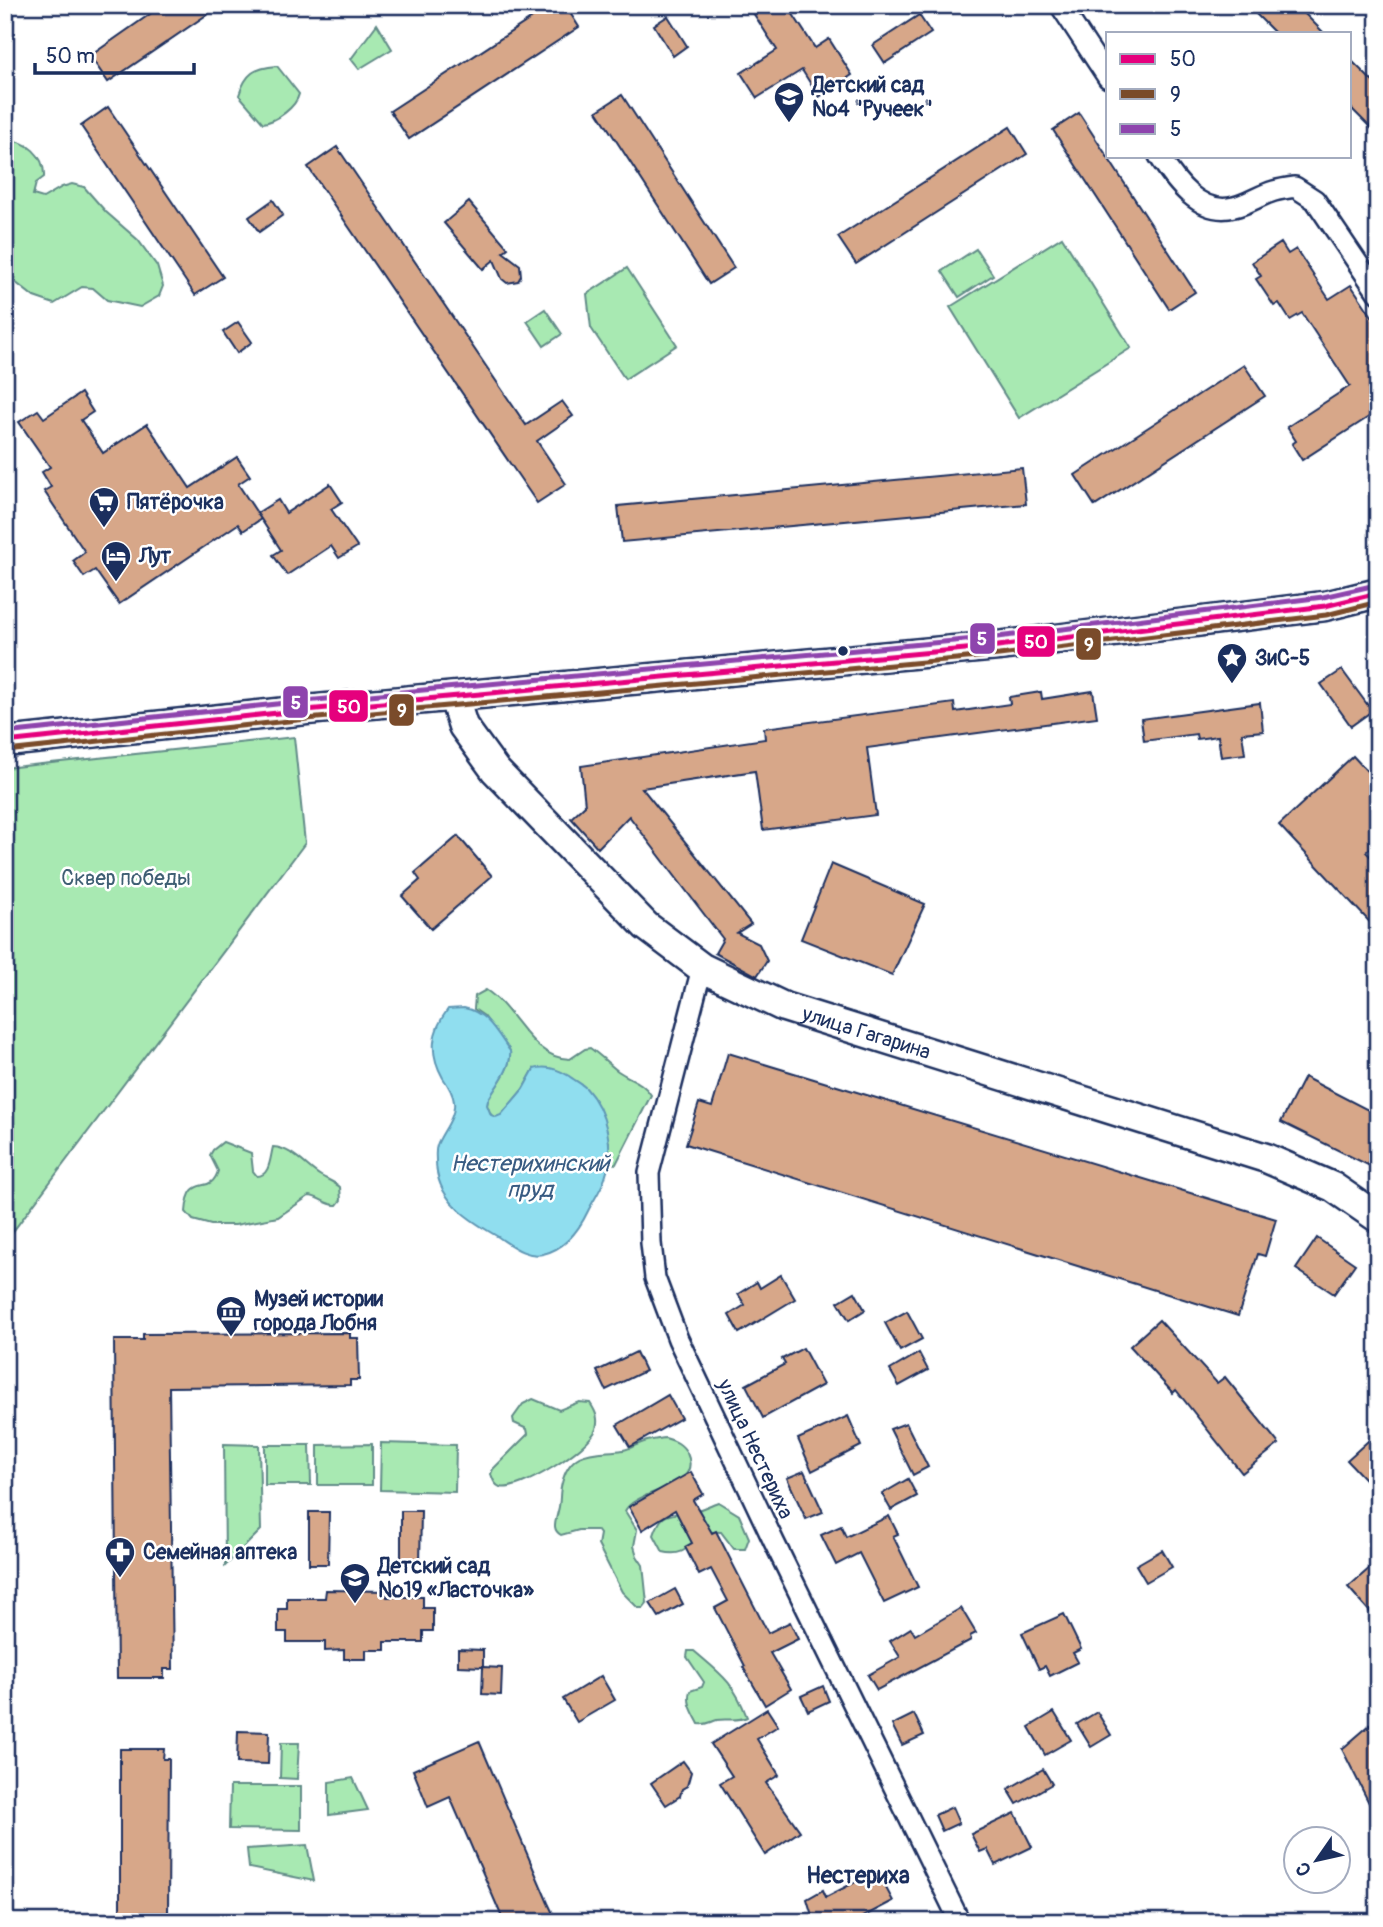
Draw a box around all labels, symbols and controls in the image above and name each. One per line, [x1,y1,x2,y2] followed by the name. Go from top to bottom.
[35,32,194,76] scale bar
[1106,32,1352,158] legend
[46,43,95,70] text: 50 m
[1170,46,1196,73] text: 50
[810,72,933,123] place label: Детский сад №4 "Ручеек"
[772,80,806,124] school or university icon: Детский сад №4 "Ручеек"
[1170,82,1181,109] text: 9
[1170,116,1181,143] text: 5
[87,485,121,529] supermarket icon: Пятёрочка
[127,489,224,516] place label: Пятёрочка
[99,539,133,583] hotel icon: Лут
[138,543,172,570] place label: Лут
[969,622,996,655] line badge: 5
[1016,625,1056,658] line badge: 50
[977,627,987,651] text: 5
[1075,627,1102,661] line badge: 9
[1024,630,1048,654] text: 50
[1084,633,1094,657] text: 9
[1215,641,1249,685] place icon: ЗиС-5
[836,644,850,658] unlabelled marker
[1255,645,1310,672] place label: ЗиС-5
[282,685,309,719] line badge: 5
[328,689,369,723] line badge: 50
[291,691,301,715] text: 5
[388,693,415,727] line badge: 9
[337,695,361,719] text: 50
[397,699,407,723] text: 9
[61,865,191,892] park label: Сквер победы
[798,1000,934,1066] street label: улица Гагарина
[450,1149,612,1204] water label: Нестерихинский пруд
[253,1286,384,1337] place label: Музей истории города Лобня
[214,1294,248,1338] museum icon: Музей истории города Лобня
[710,1374,799,1523] street label: улица Нестериха
[103,1535,137,1579] pharmacy icon: Семейная аптека
[143,1539,297,1566] place label: Семейная аптека
[376,1553,534,1604] place label: Детский сад №19 «Ласточка»
[338,1561,372,1605] school or university icon: Детский сад №19 «Ласточка»
[1282,1826,1352,1896] north arrow
[1290,1857,1317,1881] text: С
[806,1861,910,1890] district label: Нестериха

